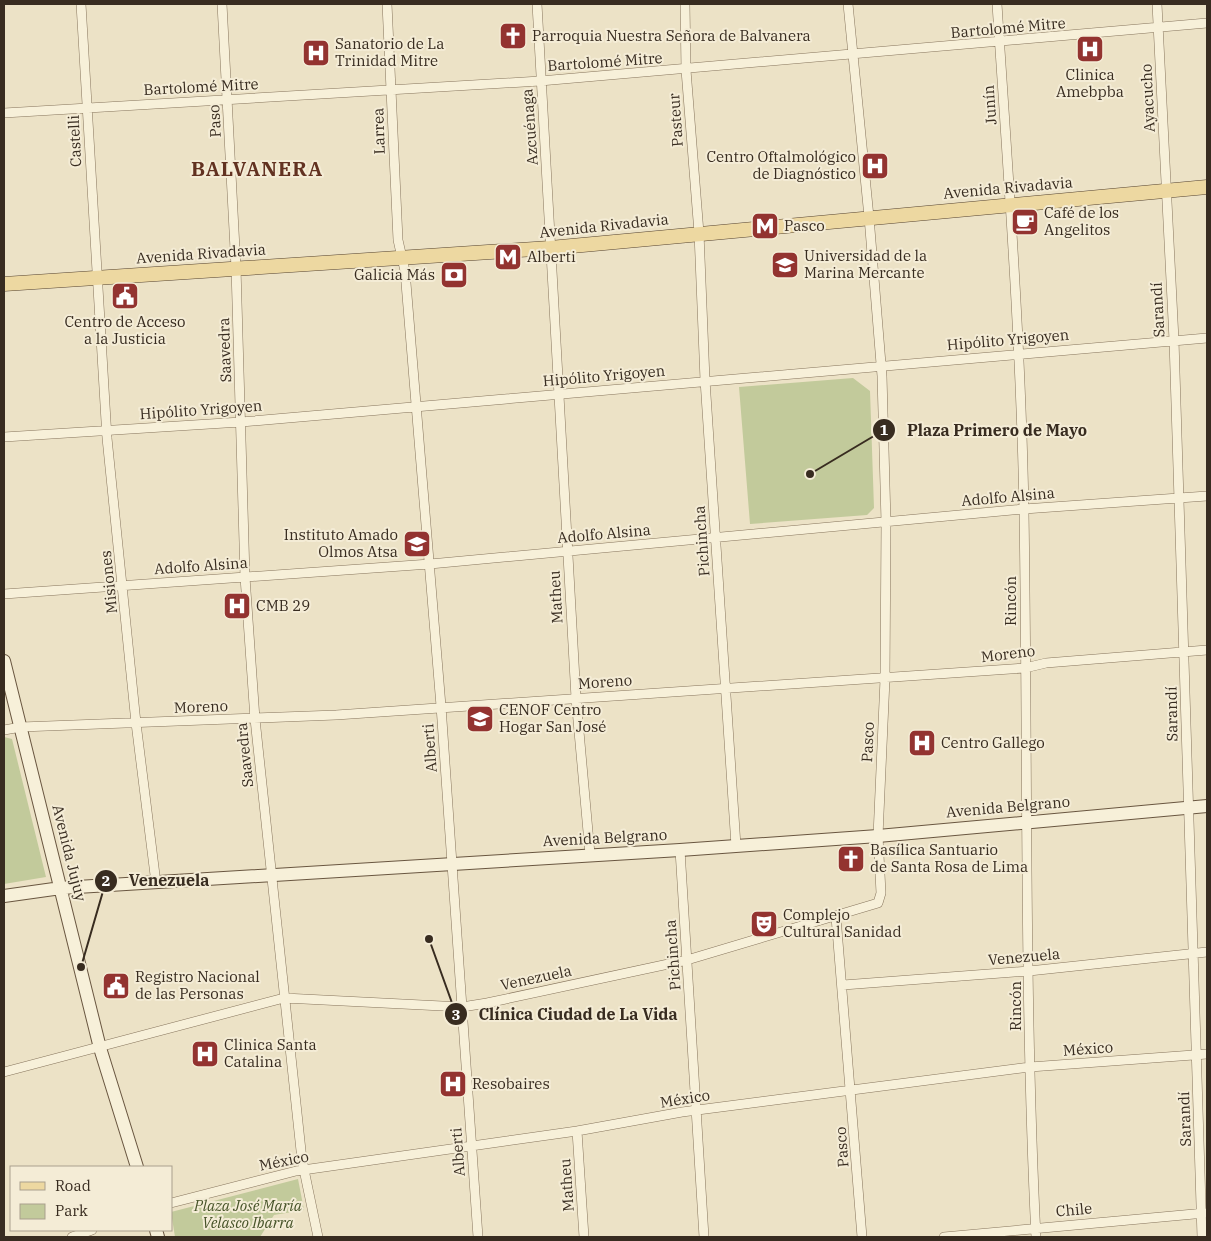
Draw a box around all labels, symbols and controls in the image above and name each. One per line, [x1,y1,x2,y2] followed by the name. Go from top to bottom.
[950,13,1066,42] street label: Bartolomé Mitre
[498,21,528,51] church icon: Parroquia Nuestra Señora de Balvanera
[532,26,811,45] place label: Parroquia Nuestra Señora de Balvanera
[335,34,444,70] place label: Sanatorio de La Trinidad Mitre
[1075,34,1105,64] hospital icon: Clinica Amebpba
[301,38,331,68] hospital icon: Sanatorio de La Trinidad Mitre
[547,48,663,75] street label: Bartolomé Mitre
[1136,63,1159,133] street label: Ayacucho
[1056,65,1124,101] place label: Clinica Amebpba
[143,74,259,99] street label: Bartolomé Mitre
[979,84,1000,126] street label: Junín
[517,88,542,166] street label: Azcuénaga
[664,92,687,148] street label: Pasteur
[204,104,225,138] street label: Paso
[368,107,389,155] street label: Larrea
[64,114,85,168] street label: Castelli
[706,147,856,183] place label: Centro Oftalmológico de Diagnóstico
[860,151,890,181] hospital icon: Centro Oftalmológico de Diagnóstico
[191,155,323,182] district label: BALVANERA
[942,172,1073,203] street label: Avenida Rivadavia
[1044,203,1119,239] place label: Café de los Angelitos
[1010,207,1040,237] cafe icon: Café de los Angelitos
[538,209,669,242] street label: Avenida Rivadavia
[750,211,780,241] metro station icon: Pasco
[784,216,825,235] place label: Pasco
[136,239,266,268] street label: Avenida Rivadavia
[493,242,523,272] metro station icon: Alberti
[804,246,927,282] place label: Universidad de la Marina Mercante
[527,247,576,266] place label: Alberti
[770,250,800,280] school or university icon: Universidad de la Marina Mercante
[439,260,469,290] bank icon: Galicia Más
[354,265,435,284] place label: Galicia Más
[110,281,140,311] public building icon: Centro de Acceso a la Justicia
[1147,282,1168,338] street label: Sarandí
[65,312,185,348] place label: Centro de Acceso a la Justicia
[214,317,235,383] street label: Saavedra
[946,325,1070,354] street label: Hipólito Yrigoyen
[542,361,666,390] street label: Hipólito Yrigoyen
[139,396,263,423] street label: Hipólito Yrigoyen
[872,415,1097,446] callout: Plaza Primero de Mayo
[879,420,889,439] text: 1
[907,420,1087,440] text: Plaza Primero de Mayo
[960,483,1055,510] street label: Adolfo Alsina
[690,505,713,577] street label: Pichincha
[556,520,651,547] street label: Adolfo Alsina
[284,525,398,561] place label: Instituto Amado Olmos Atsa
[402,529,432,559] school or university icon: Instituto Amado Olmos Atsa
[96,550,121,615] street label: Misiones
[154,553,248,578] street label: Adolfo Alsina
[545,570,566,624] street label: Matheu
[1001,576,1020,626] street label: Rincón
[222,591,252,621] hospital icon: CMB 29
[256,596,310,615] place label: CMB 29
[980,641,1036,666] street label: Moreno
[577,670,633,693] street label: Moreno
[1162,686,1181,742] street label: Sarandí
[174,696,228,717] street label: Moreno
[499,700,606,736] place label: CENOF Centro Hogar San José
[465,704,495,734] school or university icon: CENOF Centro Hogar San José
[857,721,878,763] street label: Pasco
[232,722,257,788] street label: Saavedra
[418,723,441,773] street label: Alberti
[907,728,937,758] hospital icon: Centro Gallego
[941,733,1045,752] place label: Centro Gallego
[945,792,1071,821] street label: Avenida Belgrano
[48,803,91,903] street label: Avenida Jujuy
[542,825,668,850] street label: Avenida Belgrano
[870,840,1028,876] place label: Basílica Santuario de Santa Rosa de Lima
[836,844,866,874] church icon: Basílica Santuario de Santa Rosa de Lima
[93,865,219,896] callout: Venezuela
[129,870,209,890] text: Venezuela
[101,871,111,890] text: 2
[783,905,902,941] place label: Complejo Cultural Sanidad
[749,909,779,939] theatre icon: Complejo Cultural Sanidad
[661,919,684,991] street label: Pichincha
[987,944,1061,969] street label: Venezuela
[499,961,573,994] street label: Venezuela
[135,967,260,1003] place label: Registro Nacional de las Personas
[101,971,131,1001] public building icon: Registro Nacional de las Personas
[1006,981,1025,1031] street label: Rincón
[444,999,688,1030] callout: Clínica Ciudad de La Vida
[478,1004,678,1024] text: Clínica Ciudad de La Vida
[451,1005,461,1024] text: 3
[224,1035,317,1071] place label: Clinica Santa Catalina
[1062,1037,1114,1060] street label: México
[190,1039,220,1069] hospital icon: Clinica Santa Catalina
[438,1069,468,1099] hospital icon: Resobaires
[472,1074,550,1093] place label: Resobaires
[659,1085,711,1112] street label: México
[1174,1091,1195,1147] street label: Sarandí
[831,1126,852,1168] street label: Pasco
[446,1127,469,1177] street label: Alberti
[257,1146,310,1175] street label: México
[555,1158,578,1212] street label: Matheu
[10,1166,172,1231] legend
[55,1176,91,1195] text: Road
[193,1196,303,1232] park label: Plaza José María Velasco Ibarra
[1055,1198,1093,1221] street label: Chile
[55,1201,88,1220] text: Park

